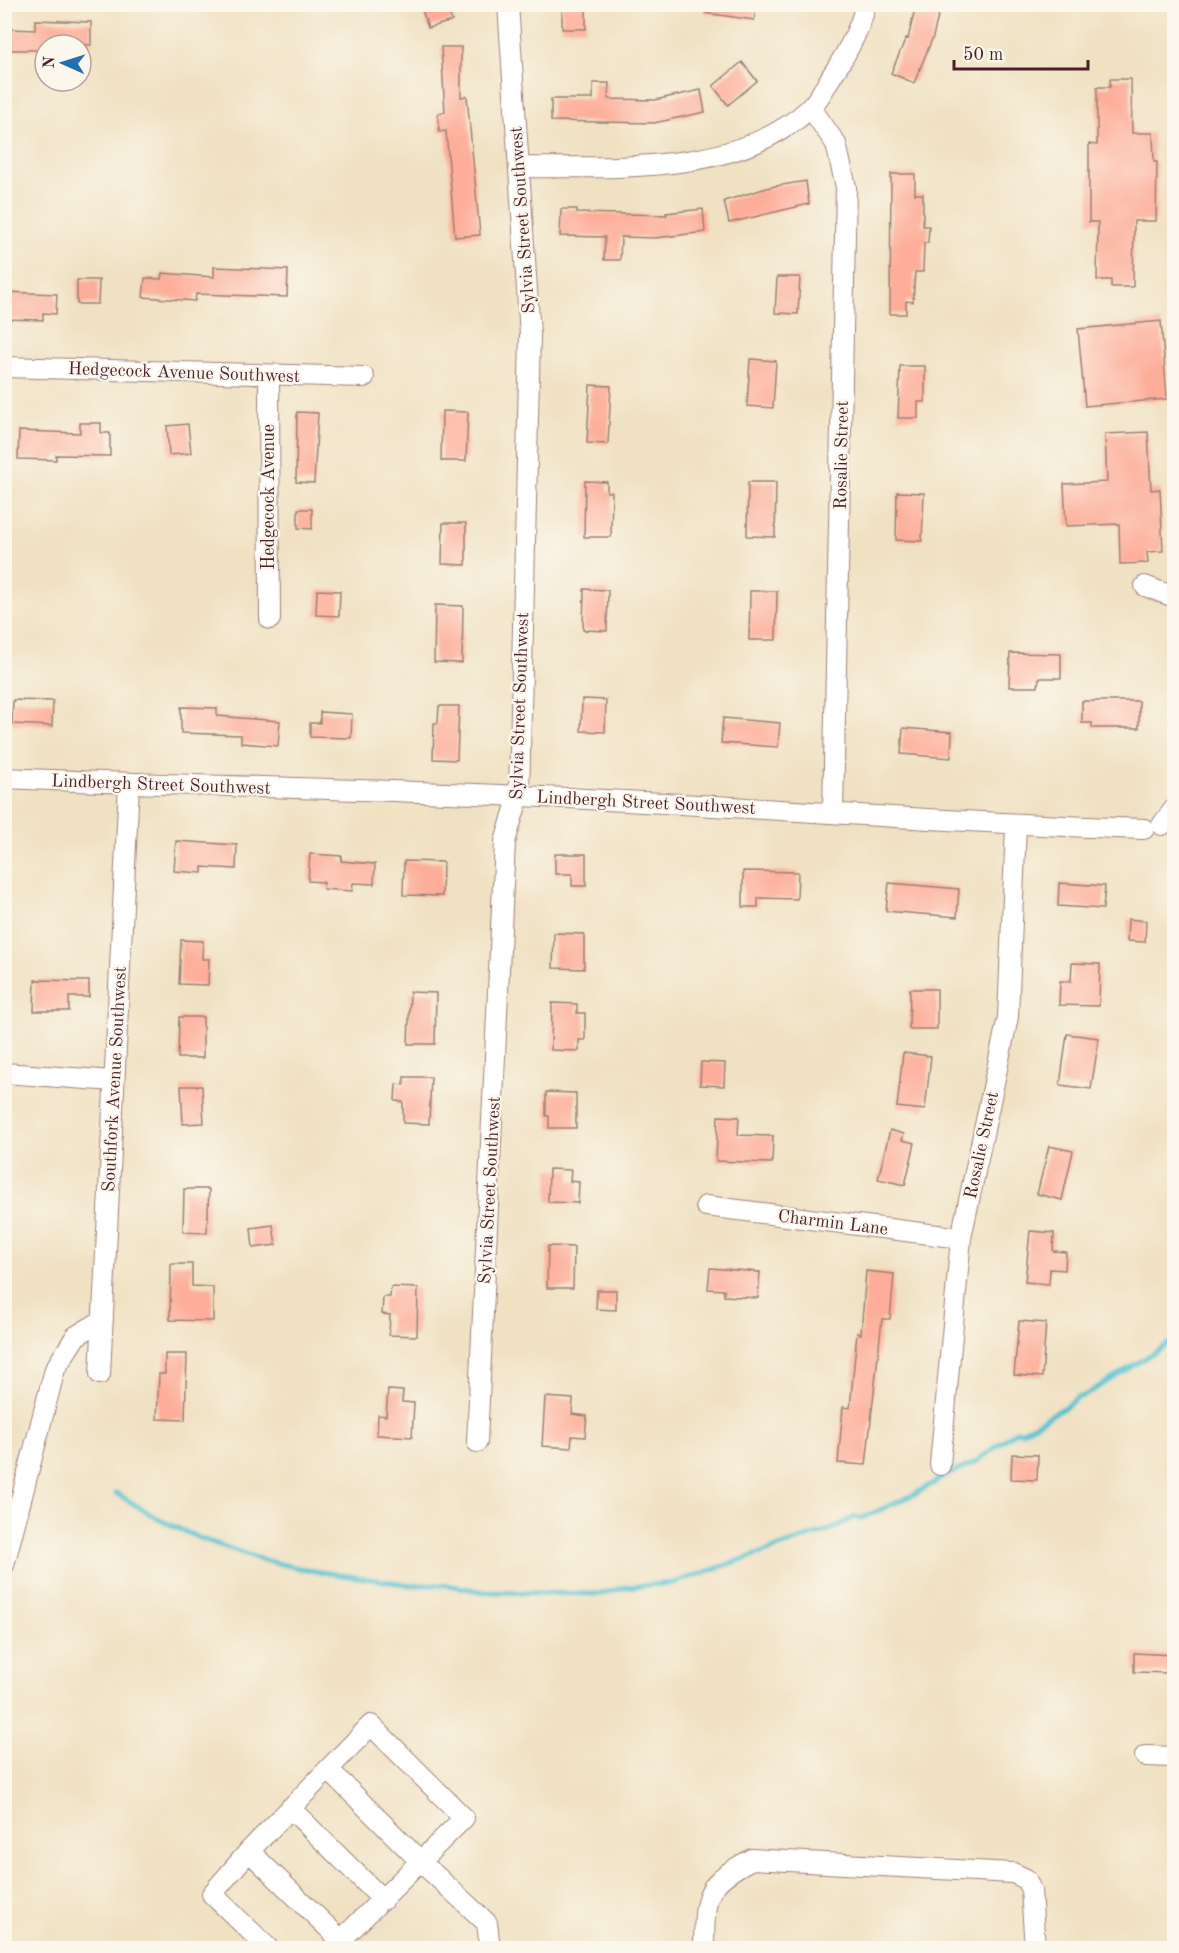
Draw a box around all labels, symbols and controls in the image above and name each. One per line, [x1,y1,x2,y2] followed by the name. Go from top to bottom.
[33,33,93,93] north arrow
[954,33,1088,71] scale bar
[963,46,1003,64] text: 50 m
[42,55,58,69] text: N
[507,126,539,314] street label: Sylvia Street Southwest
[68,360,300,386] street label: Hedgecock Avenue Southwest
[832,400,852,510] street label: Rosalie Street
[260,424,278,570] street label: Hedgecock Avenue
[508,612,532,800] street label: Sylvia Street Southwest
[51,772,271,798] street label: Lindbergh Street Southwest
[536,788,756,818] street label: Lindbergh Street Southwest
[100,966,130,1192] street label: Southfork Avenue Southwest
[962,1090,1002,1201] street label: Rosalie Street
[476,1096,504,1284] street label: Sylvia Street Southwest
[777,1207,889,1239] street label: Charmin Lane

